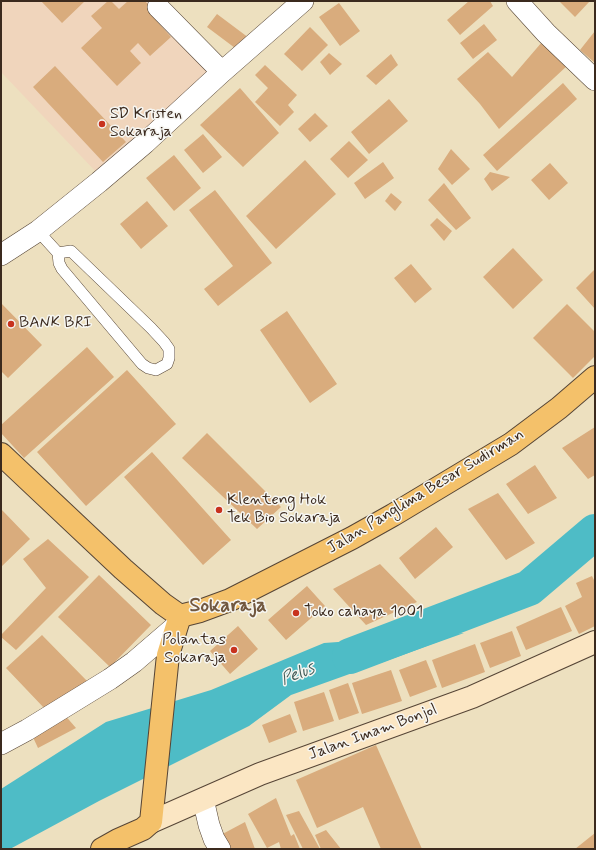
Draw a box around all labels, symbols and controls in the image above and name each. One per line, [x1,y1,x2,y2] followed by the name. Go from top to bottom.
[110,105,182,143] place label: SD Kristen Sokaraja
[97,119,107,129] marker: SD Kristen Sokaraja
[19,314,92,334] place label: BANK BRI
[6,319,16,329] marker: BANK BRI
[324,425,528,559] street label: Jalan Panglima Besar Sudirman
[227,491,341,529] place label: Klenteng Hok Tek Bio Sokaraja
[214,505,224,515] marker: Klenteng Hok Tek Bio Sokaraja
[189,595,267,619] district label: Sokaraja
[304,603,423,623] place label: Toko cahaya 1001
[291,608,301,618] marker: Toko cahaya 1001
[162,631,226,669] place label: Polantas Sokaraja
[229,645,239,655] marker: Polantas Sokaraja
[278,659,318,691] water label: Pelus
[306,701,440,765] street label: Jalan Imam Bonjol

